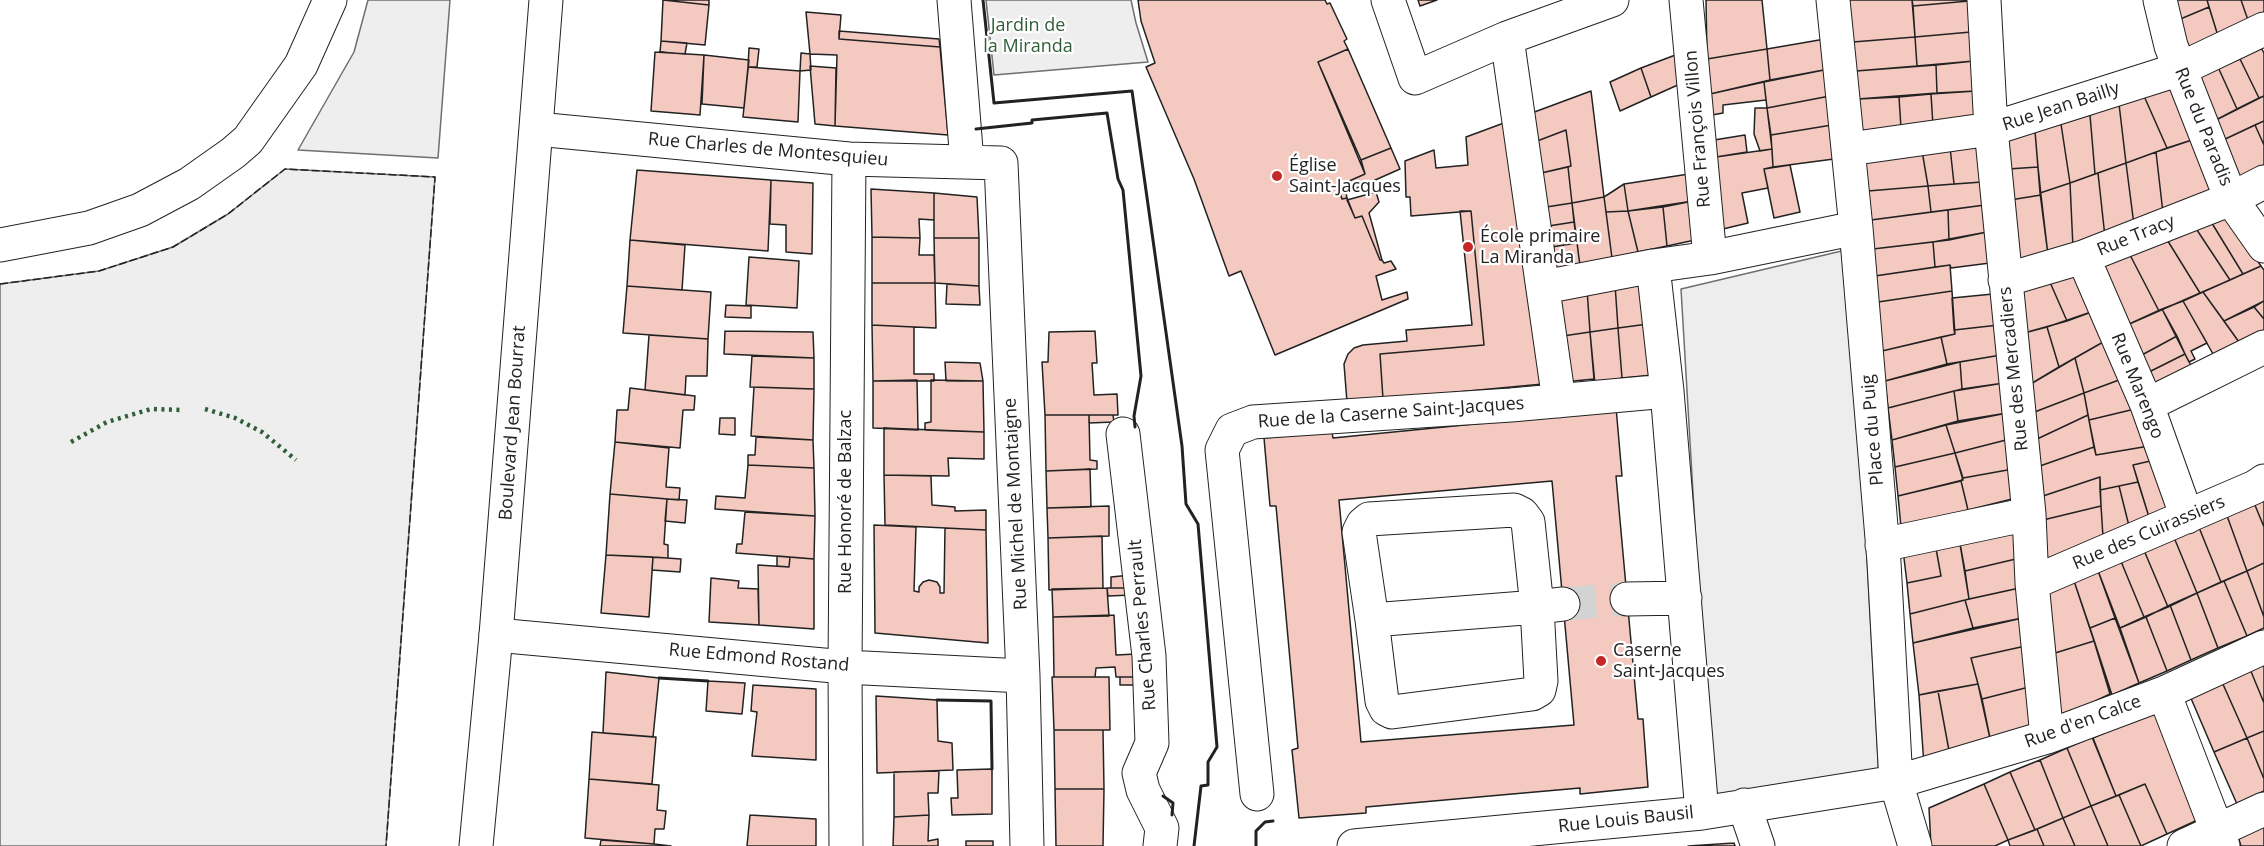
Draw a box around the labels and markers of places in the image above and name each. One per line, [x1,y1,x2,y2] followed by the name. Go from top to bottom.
[1289,155,1401,198] place label: Église Saint-Jacques
[1270,169,1284,183] marker: Église Saint-Jacques
[1480,226,1600,268] place label: École primaire La Miranda
[1461,240,1475,254] marker: École primaire La Miranda
[1613,640,1725,682] place label: Caserne Saint-Jacques
[1594,654,1608,668] marker: Caserne Saint-Jacques

